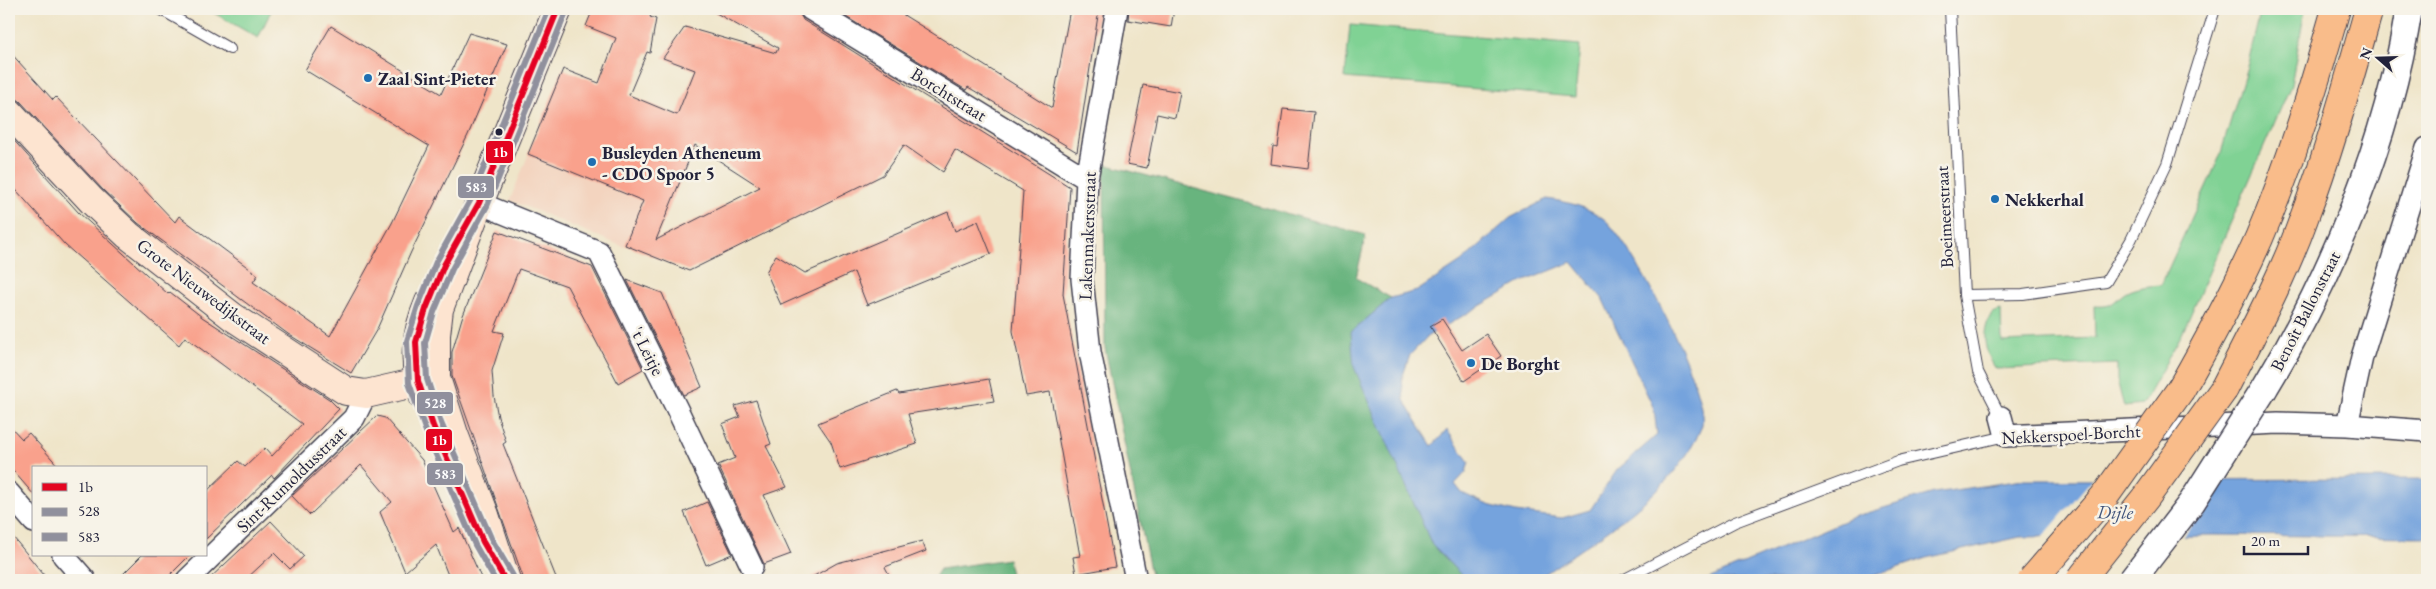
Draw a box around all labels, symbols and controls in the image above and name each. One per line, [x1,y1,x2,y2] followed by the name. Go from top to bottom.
[2354,32,2404,82] north arrow
[2355,45,2376,62] text: N
[907,62,992,127] street label: Borchtstraat
[378,67,496,90] place label: Zaal Sint-Pieter
[362,72,374,84] marker: Zaal Sint-Pieter
[494,127,504,137] unlabelled marker
[485,140,514,164] line badge: 1b
[602,141,762,185] place label: Busleyden Atheneum - CDO Spoor 5
[493,143,508,161] text: 1b
[586,156,598,168] marker: Busleyden Atheneum - CDO Spoor 5
[1930,165,1958,269] street label: Boeimeerstraat
[1073,171,1101,301] street label: Lakenmakersstraat
[457,175,495,199] line badge: 583
[465,178,487,196] text: 583
[2005,188,2084,211] place label: Nekkerhal
[1989,193,2001,205] marker: Nekkerhal
[132,233,276,349] street label: Grote Nieuwedijkstraat
[2265,247,2345,375] street label: Benoît Ballonstraat
[626,323,670,379] street label: 't Leitje
[1481,352,1560,375] place label: De Borght
[1465,357,1477,369] marker: De Borght
[416,391,454,415] line badge: 528
[424,394,446,412] text: 528
[2001,419,2141,449] street label: Nekkerspoel-Borcht
[231,420,351,537] street label: Sint-Rumoldusstraat
[425,428,453,452] line badge: 1b
[432,431,447,449] text: 1b
[426,462,464,486] line badge: 583
[434,465,456,483] text: 583
[32,466,208,556] legend
[78,477,93,496] text: 1b
[2096,499,2134,525] water label: Dijle
[78,501,100,520] text: 528
[2244,524,2307,556] scale bar
[78,527,100,546] text: 583
[2251,531,2280,550] text: 20 m

